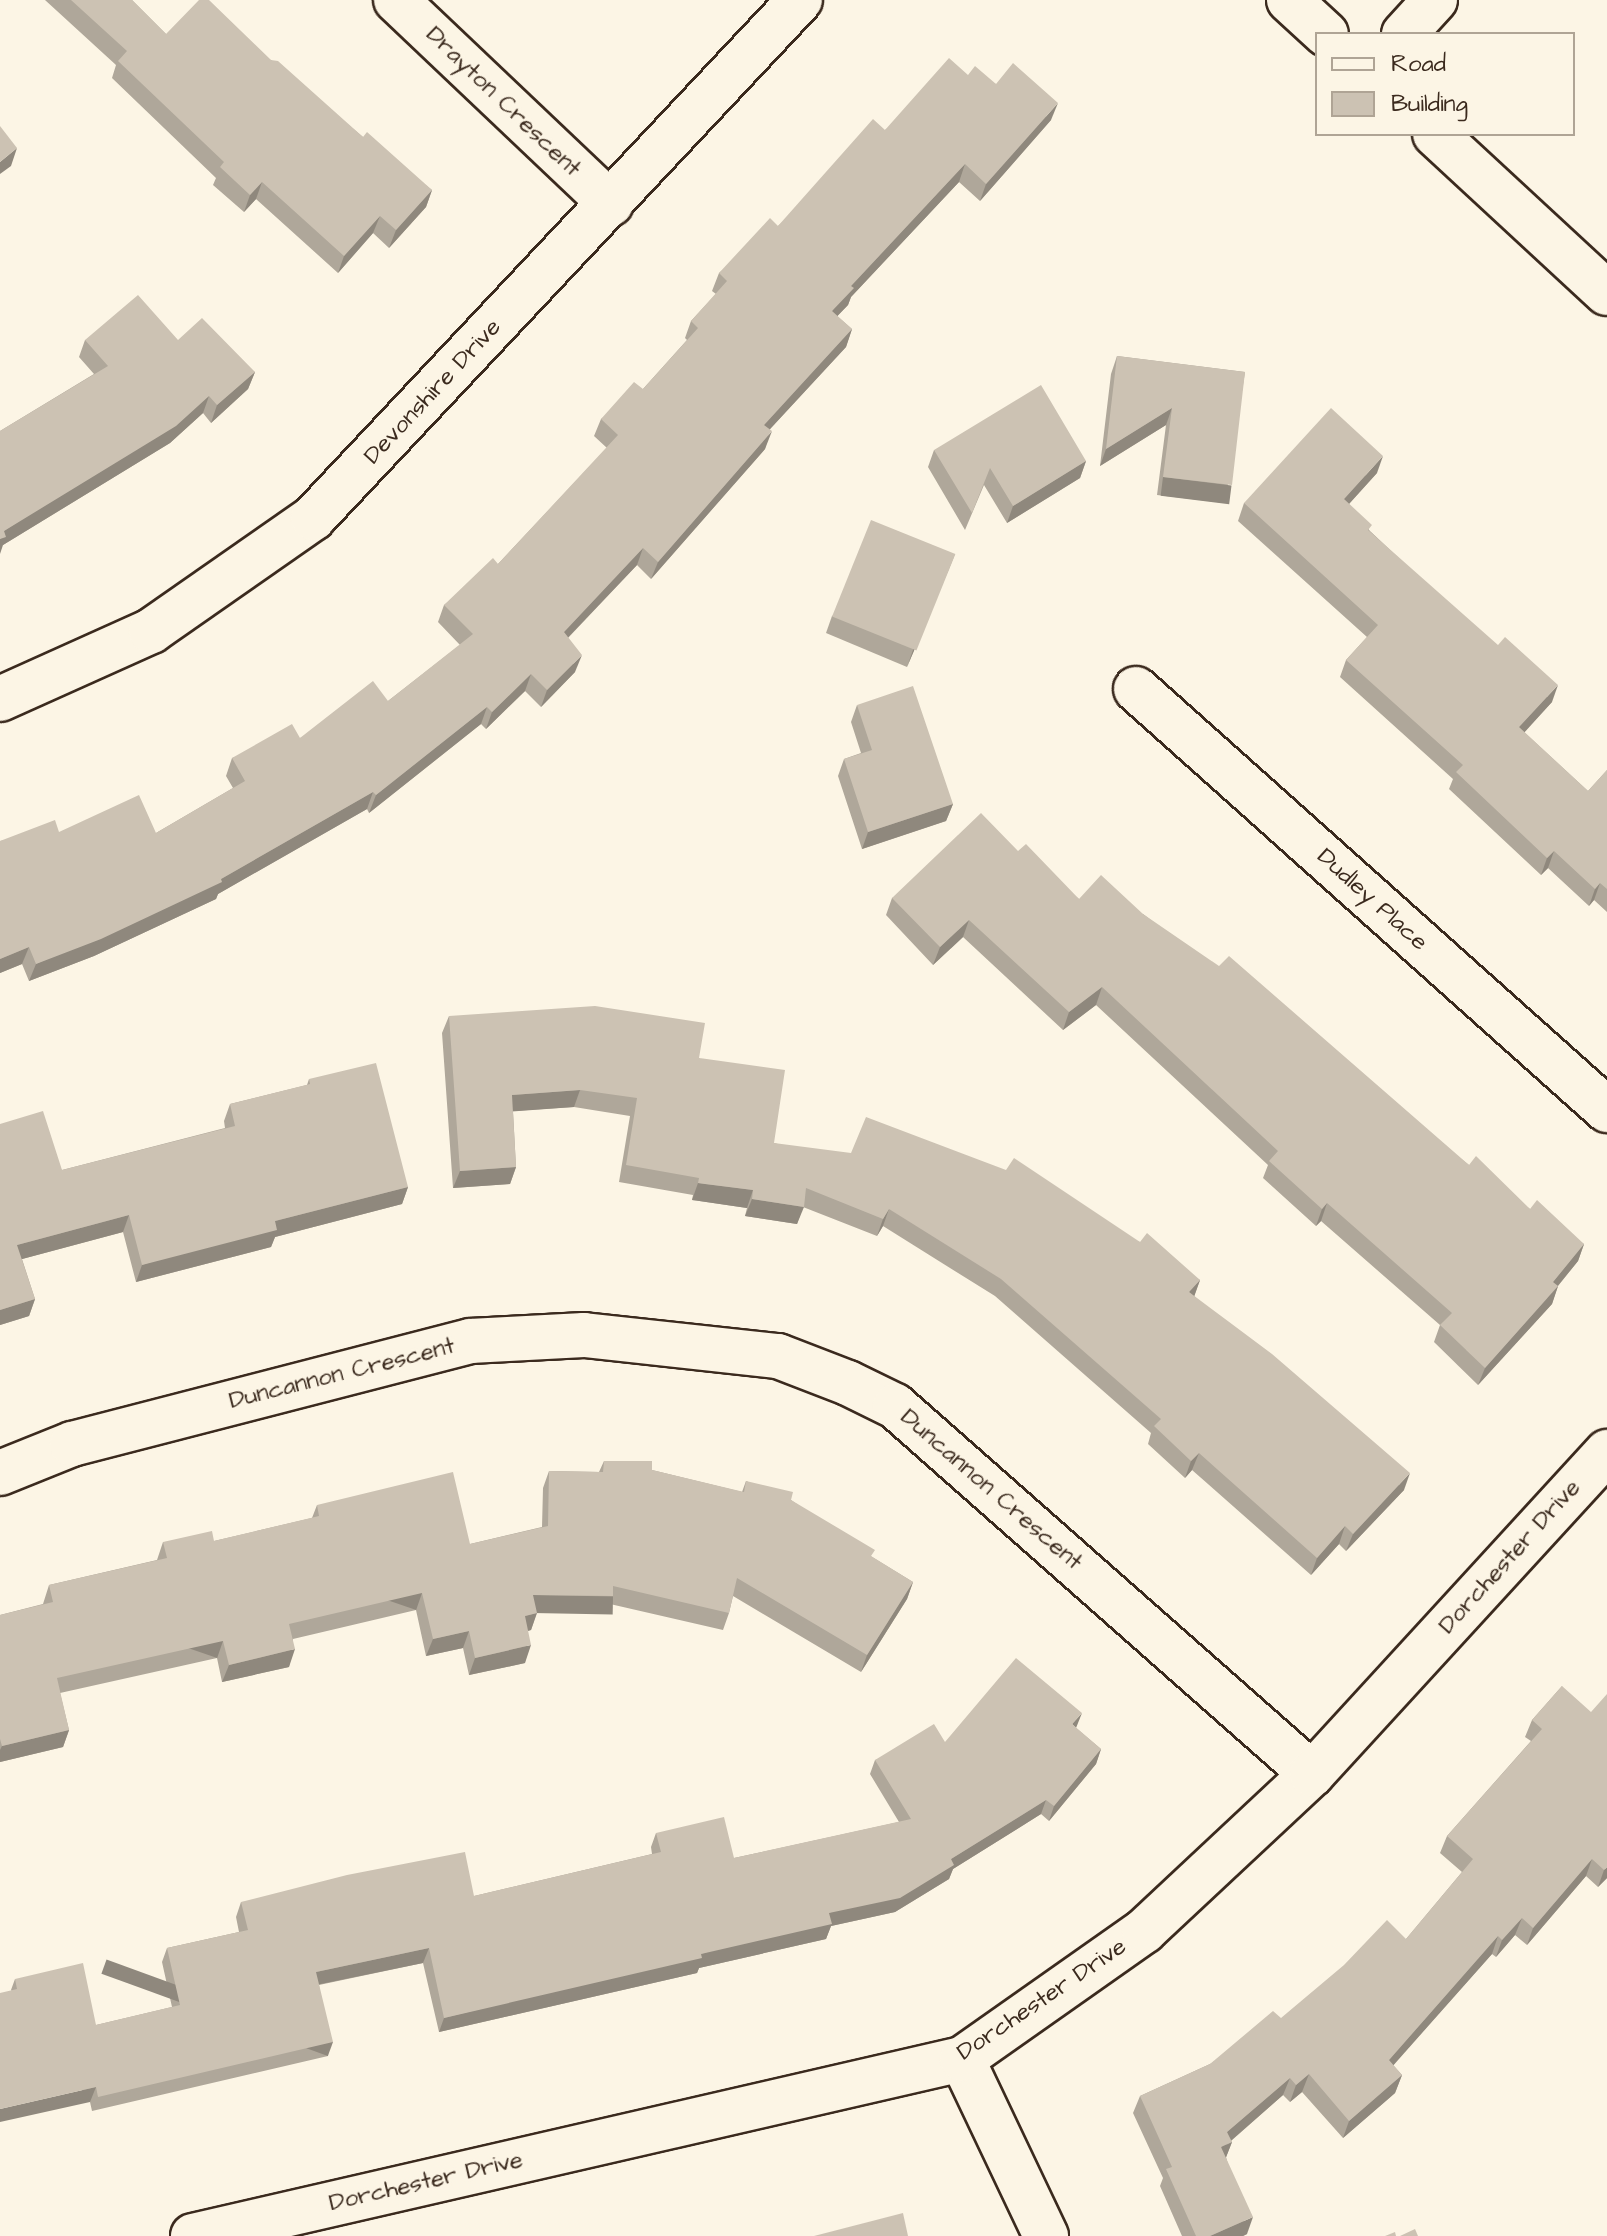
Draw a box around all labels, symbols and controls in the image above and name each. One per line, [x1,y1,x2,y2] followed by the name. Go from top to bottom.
[420,21,586,183] street label: Drayton Crescent
[1315,32,1575,136] legend
[1391,47,1446,81] text: Road
[1391,87,1468,121] text: Building
[358,314,508,470] street label: Devonshire Drive
[1311,843,1433,957] street label: Dudley Place
[226,1332,458,1416] street label: Duncannon Crescent
[894,1403,1088,1577] street label: Duncannon Crescent
[1433,1474,1587,1640] street label: Dorchester Drive
[952,1933,1132,2067] street label: Dorchester Drive
[326,2146,526,2218] street label: Dorchester Drive

